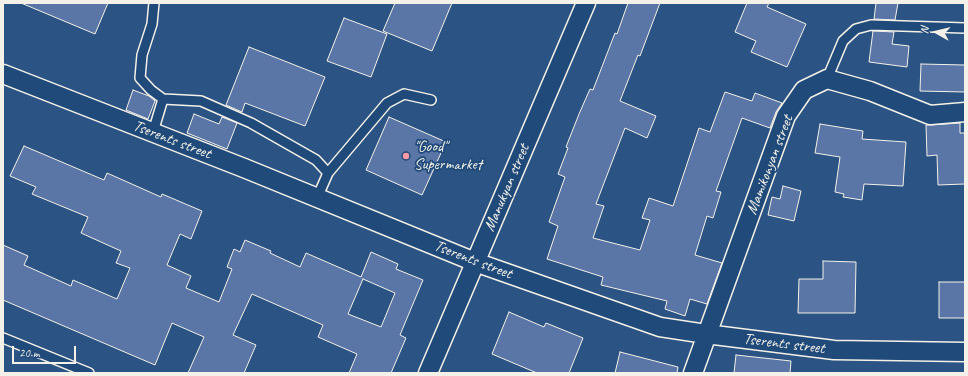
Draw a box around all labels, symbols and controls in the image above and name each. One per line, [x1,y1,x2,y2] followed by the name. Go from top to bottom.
[916,12,956,52] north arrow
[917,26,932,35] text: N
[742,113,798,217] street label: Mamikonyan street
[130,116,214,164] street label: Tserents street
[414,137,482,175] place label: "Good" Supermarket
[480,142,534,234] street label: Manukyan street
[401,151,411,161] marker: "Good" Supermarket
[431,236,515,284] street label: Tserents street
[742,329,826,359] street label: Tserents street
[14,338,78,364] scale bar
[19,345,39,361] text: 20 m

